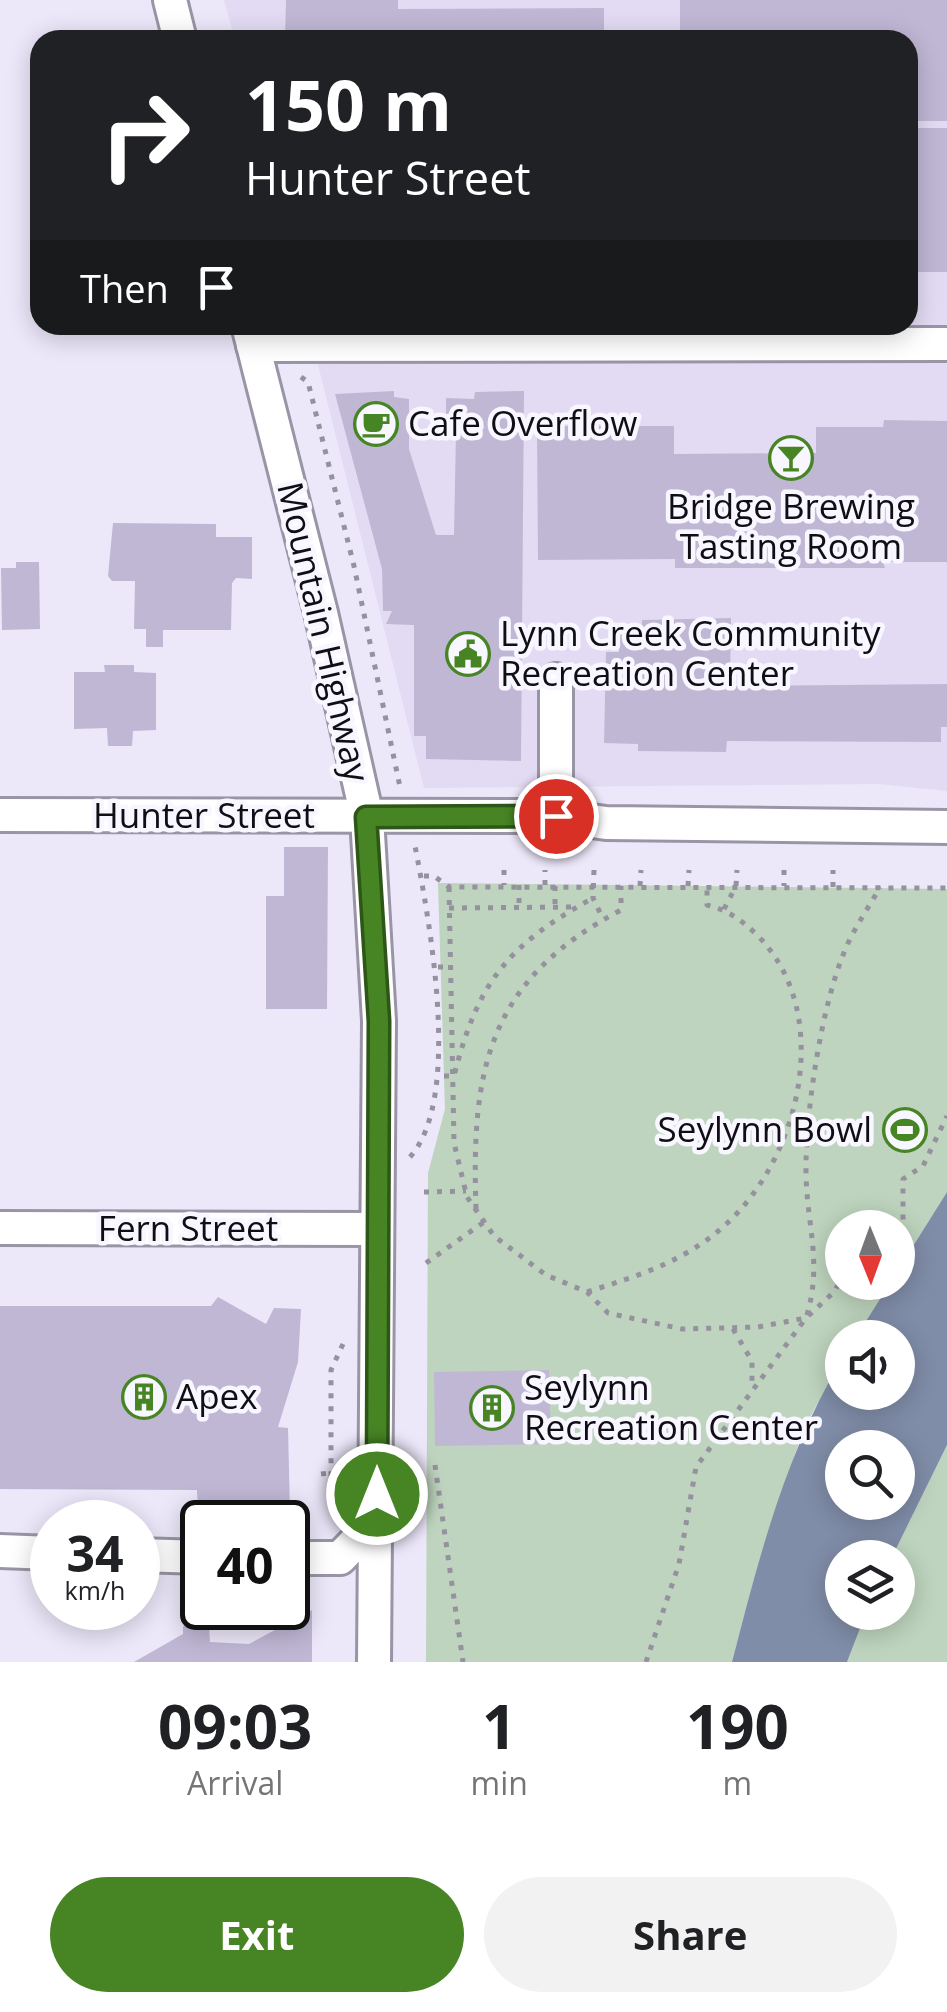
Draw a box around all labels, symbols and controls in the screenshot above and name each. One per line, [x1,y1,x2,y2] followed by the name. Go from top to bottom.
[245,56,452,152] text: 150 m
[80,70,210,200] icon: right
[245,147,530,208] text: Hunter Street
[189,260,244,315] icon: arrive
[80,262,169,314] text: Then
[408,399,637,446] place label: Cafe Overflow
[353,401,399,447] cafe icon: Cafe Overflow
[768,435,814,481] bar icon: Bridge Brewing Tasting Room
[267,477,382,786] street label: Mountain Highway
[667,482,915,569] place label: Bridge Brewing Tasting Room
[500,609,881,696] place label: Lynn Creek Community Recreation Center
[445,631,491,677] public building icon: Lynn Creek Community Recreation Center
[514,774,599,859] pin
[529,789,584,844] icon: arrive
[93,791,315,838] street label: Hunter Street
[658,1105,872,1152] place label: Seylynn Bowl
[882,1107,928,1153] sports icon: Seylynn Bowl
[98,1204,278,1251] street label: Fern Street
[825,1210,915,1300] north arrow
[825,1210,915,1630] map controls
[825,1320,915,1410] button: sound
[524,1363,818,1450] place label: Seylynn Recreation Center
[176,1372,258,1419] place label: Apex
[121,1374,167,1420] building icon: Apex
[469,1385,515,1431] building icon: Seylynn Recreation Center
[825,1430,915,1520] button: search
[325,1442,429,1546] position arrow
[180,1500,310,1630] speed limit sign: 40
[66,1519,124,1587] text: 34
[825,1540,915,1630] button: layers
[65,1573,125,1607] text: km/h
[158,1685,312,1767] text: 09:03
[482,1685,516,1767] text: 1
[686,1685,789,1767] text: 190
[187,1761,283,1804] text: Arrival
[471,1761,528,1804] text: min
[723,1761,752,1804] text: m
[50,1877,464,1992] button: Exit
[484,1877,897,1992] button: Share

